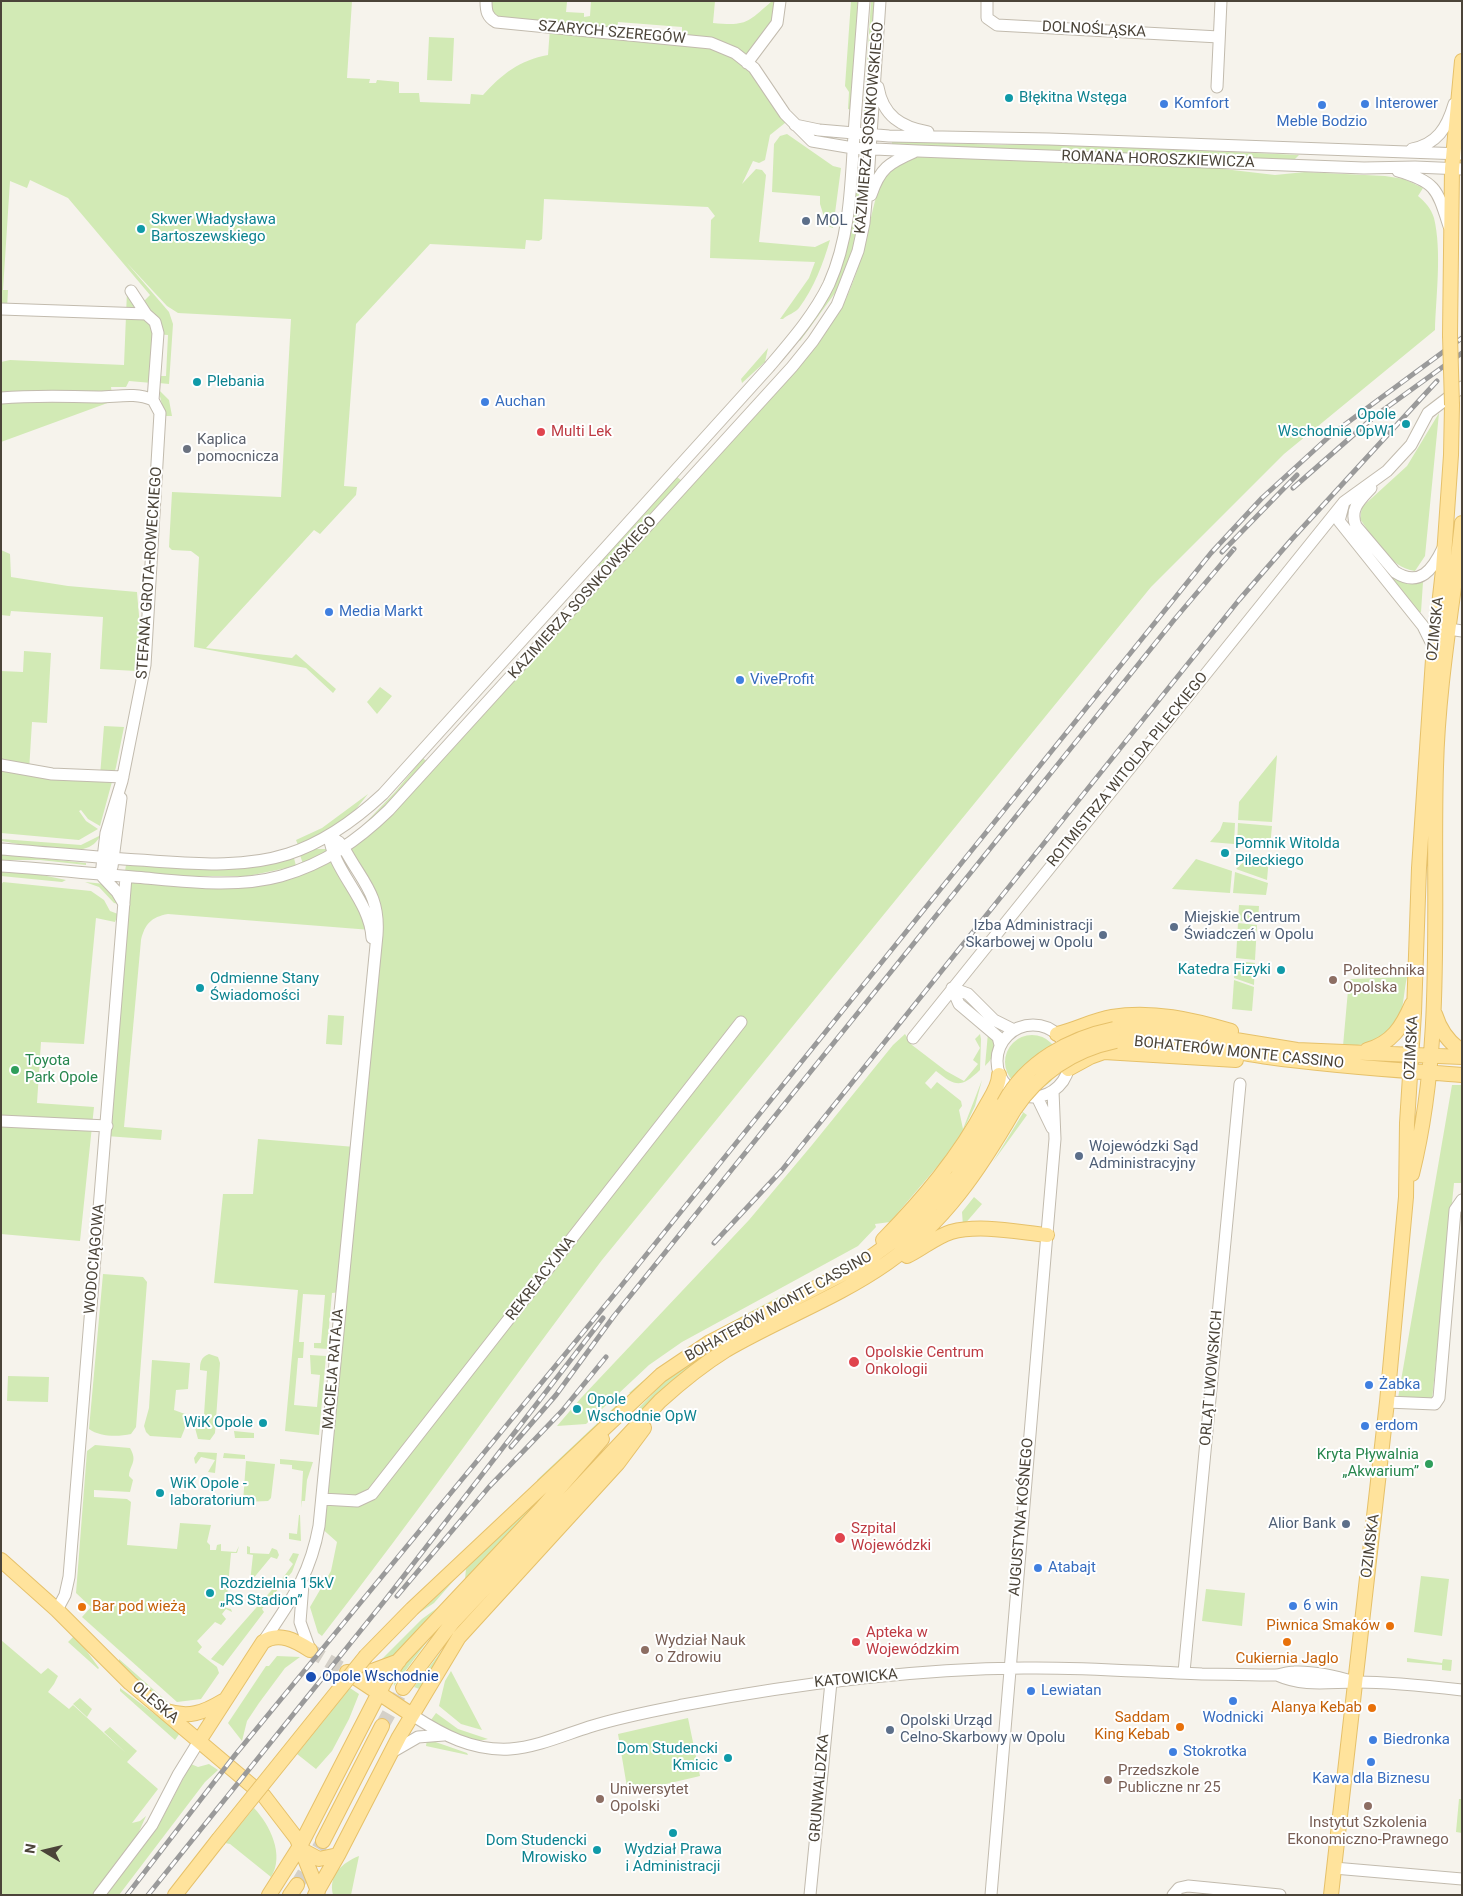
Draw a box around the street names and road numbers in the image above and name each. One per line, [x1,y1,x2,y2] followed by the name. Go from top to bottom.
[538,18,686,48] street label: SZARYCH SZEREGÓW
[1041,18,1147,42] street label: DOLNOŚLĄSKA
[852,21,888,235] street label: KAZIMIERZA SOSNKOWSKIEGO
[1061,148,1255,172] street label: ROMANA HOROSZKIEWICZA
[134,466,166,680] street label: STEFANA GROTA-ROWECKIEGO
[505,513,661,683] street label: KAZIMIERZA SOSNKOWSKIEGO
[1424,596,1448,662] street label: OZIMSKA
[1044,669,1212,871] street label: ROTMISTRZA WITOLDA PILECKIEGO
[1401,1015,1423,1081] street label: OZIMSKA
[1133,1033,1345,1073] street label: BOHATERÓW MONTE CASSINO
[81,1203,109,1315] street label: WODOCIĄGOWA
[503,1233,579,1325] street label: REKREACYJNA
[682,1248,876,1366] street label: BOHATERÓW MONTE CASSINO
[320,1308,348,1430] street label: MACIEJA RATAJA
[1197,1309,1227,1447] street label: ORLĄT LWOWSKICH
[1006,1437,1038,1597] street label: AUGUSTYNA KOŚNEGO
[1358,1513,1384,1579] street label: OZIMSKA
[813,1666,899,1692] street label: KATOWICKA
[128,1678,182,1728] street label: OLESKA
[806,1733,834,1843] street label: GRUNWALDZKA

